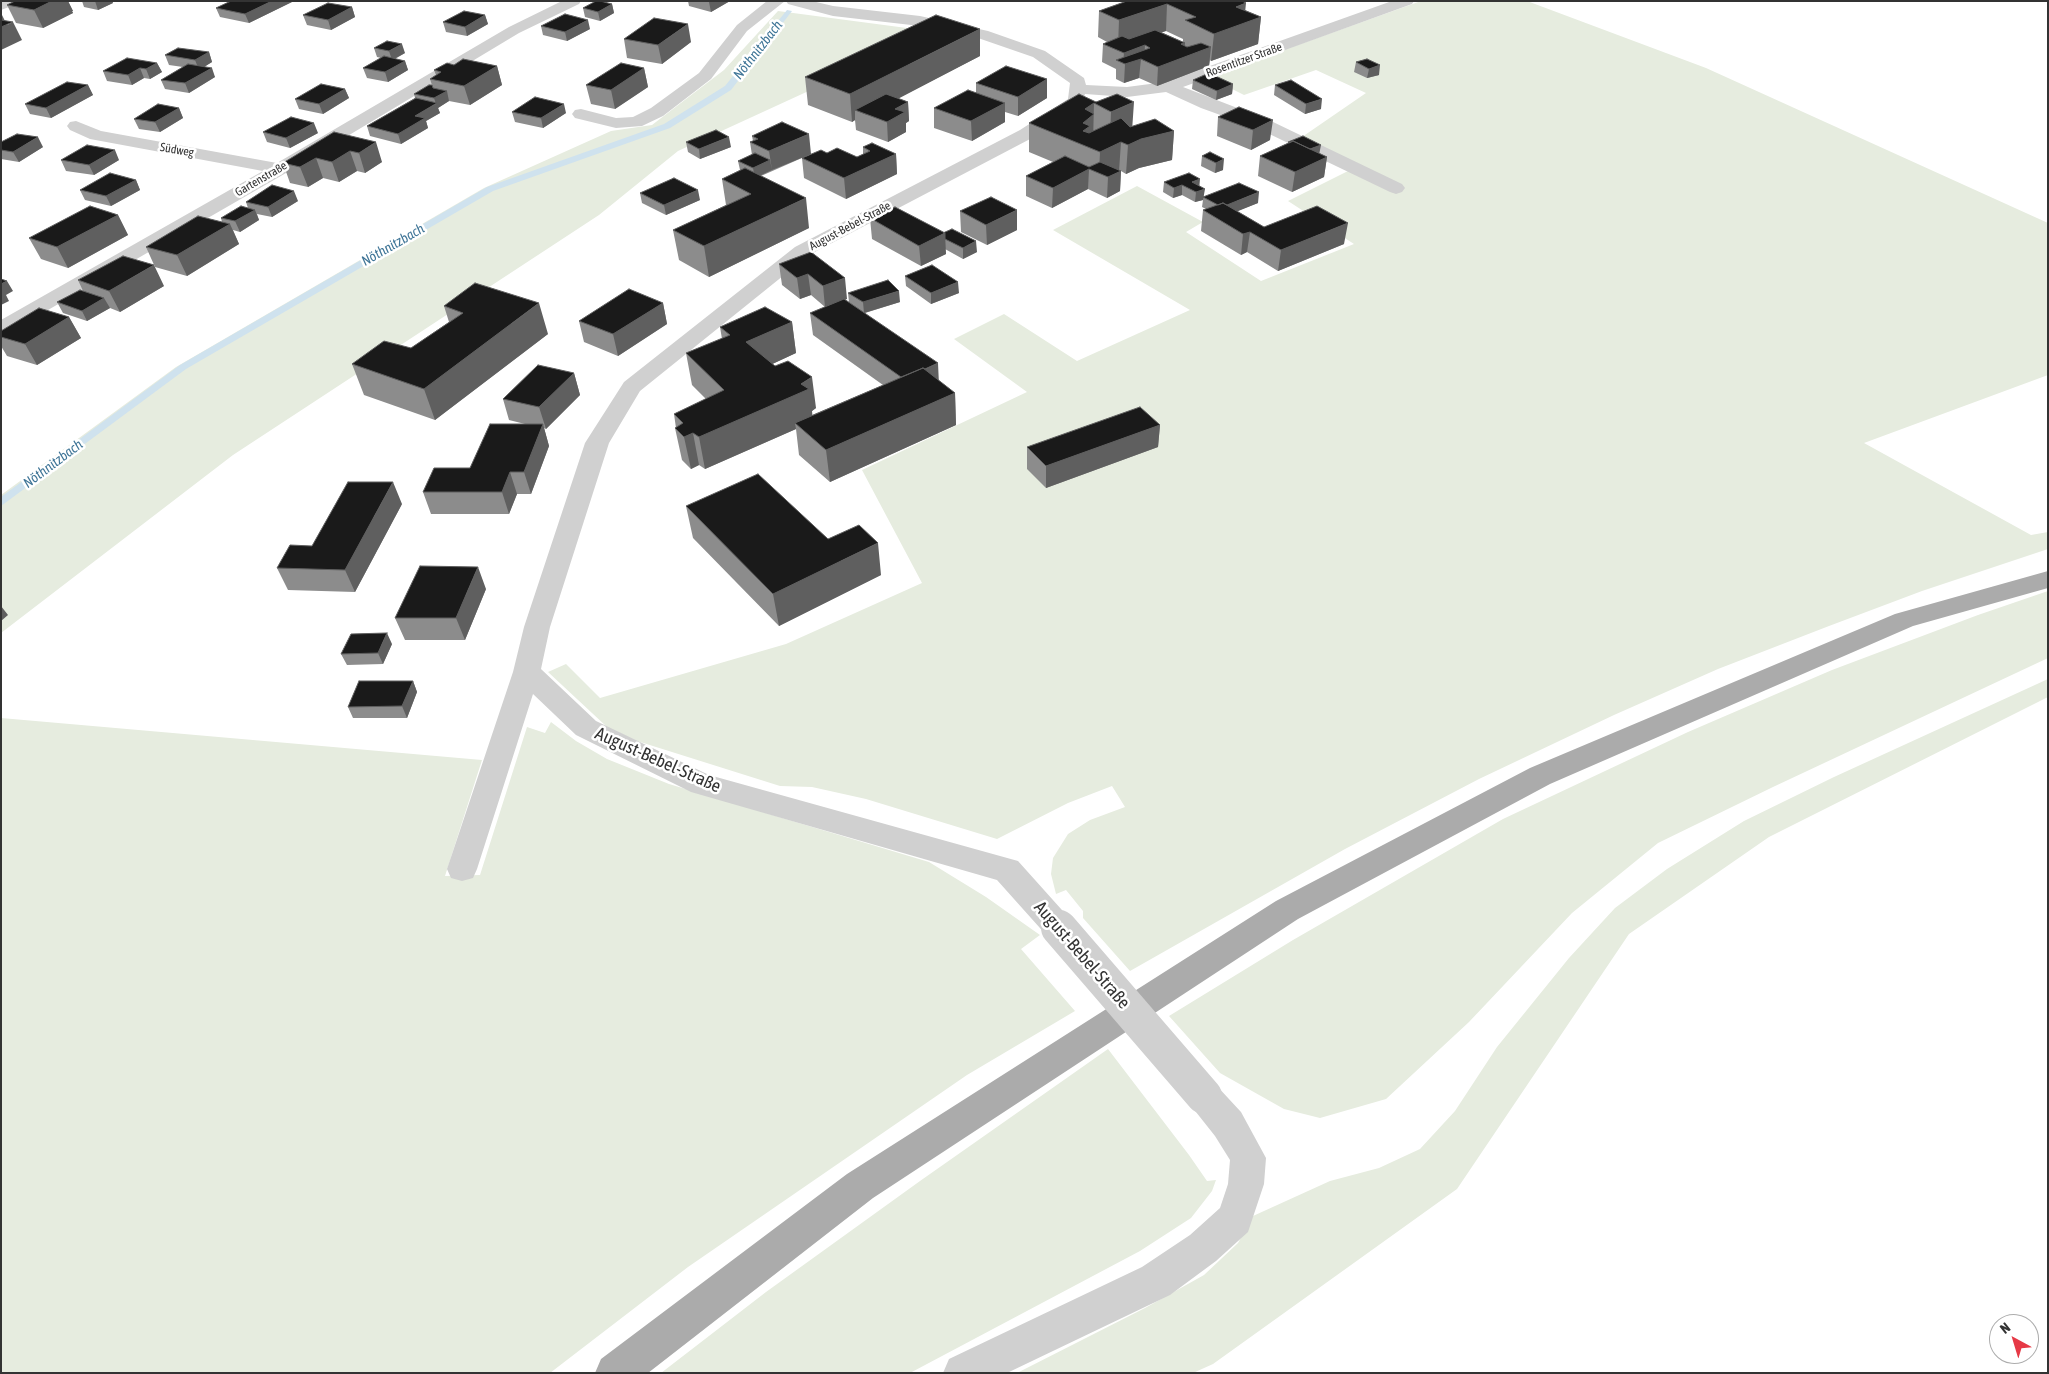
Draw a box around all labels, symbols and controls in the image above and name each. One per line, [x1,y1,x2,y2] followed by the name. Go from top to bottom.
[730,17,786,83] water label: Nöthnitzbach
[1204,40,1284,80] street label: Rosentitzer Straße
[159,140,195,160] street label: Südweg
[232,158,290,200] street label: Gartenstraße
[807,198,893,254] street label: August-Bebel-Straße
[359,220,427,270] water label: Nöthnitzbach
[20,436,86,492] water label: Nöthnitzbach
[592,723,724,797] street label: August-Bebel-Straße
[1029,897,1135,1013] street label: August-Bebel-Straße
[1989,1314,2039,1364] north arrow
[1997,1319,2013,1337] text: N

